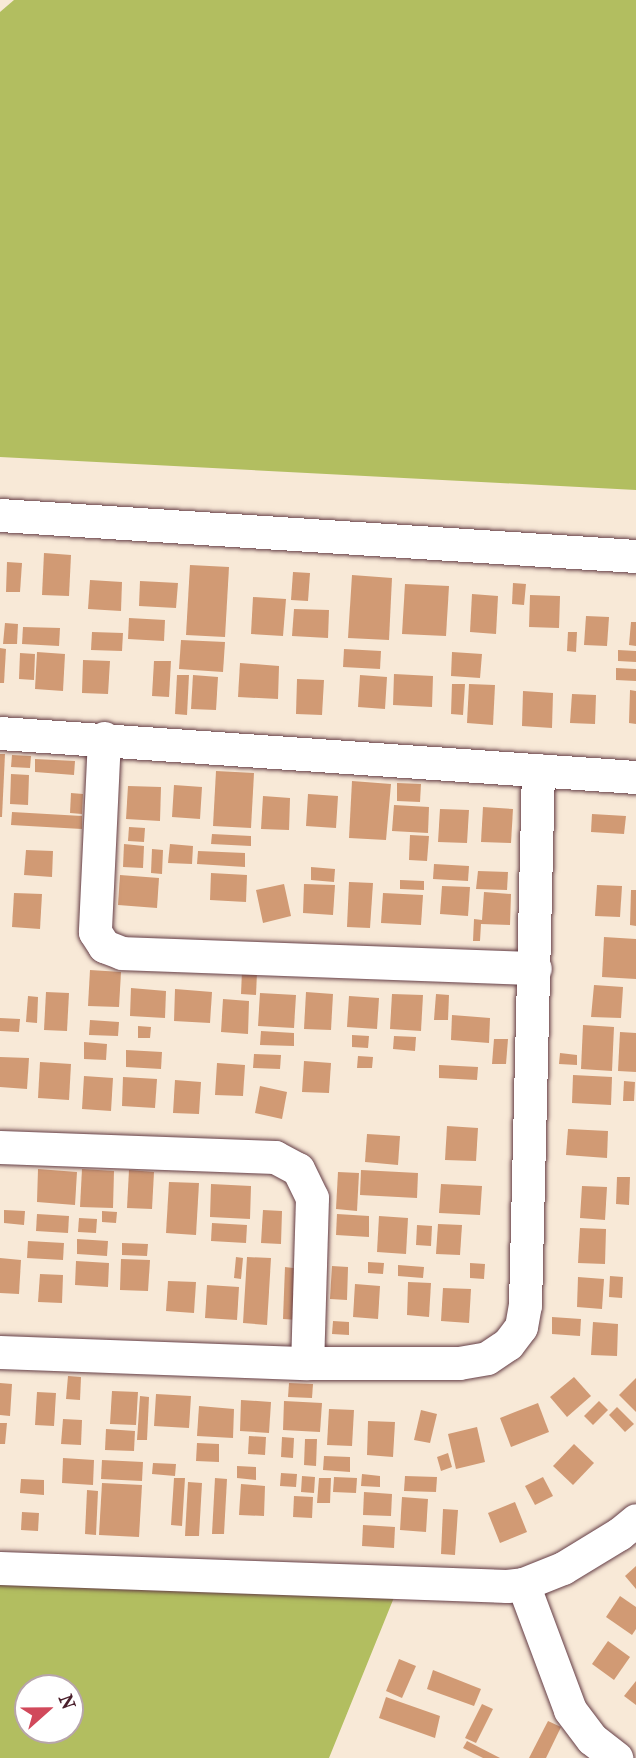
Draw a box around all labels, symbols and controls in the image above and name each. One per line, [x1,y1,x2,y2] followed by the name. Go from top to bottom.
[14,1674,84,1744] north arrow
[54,1692,80,1713] text: N

